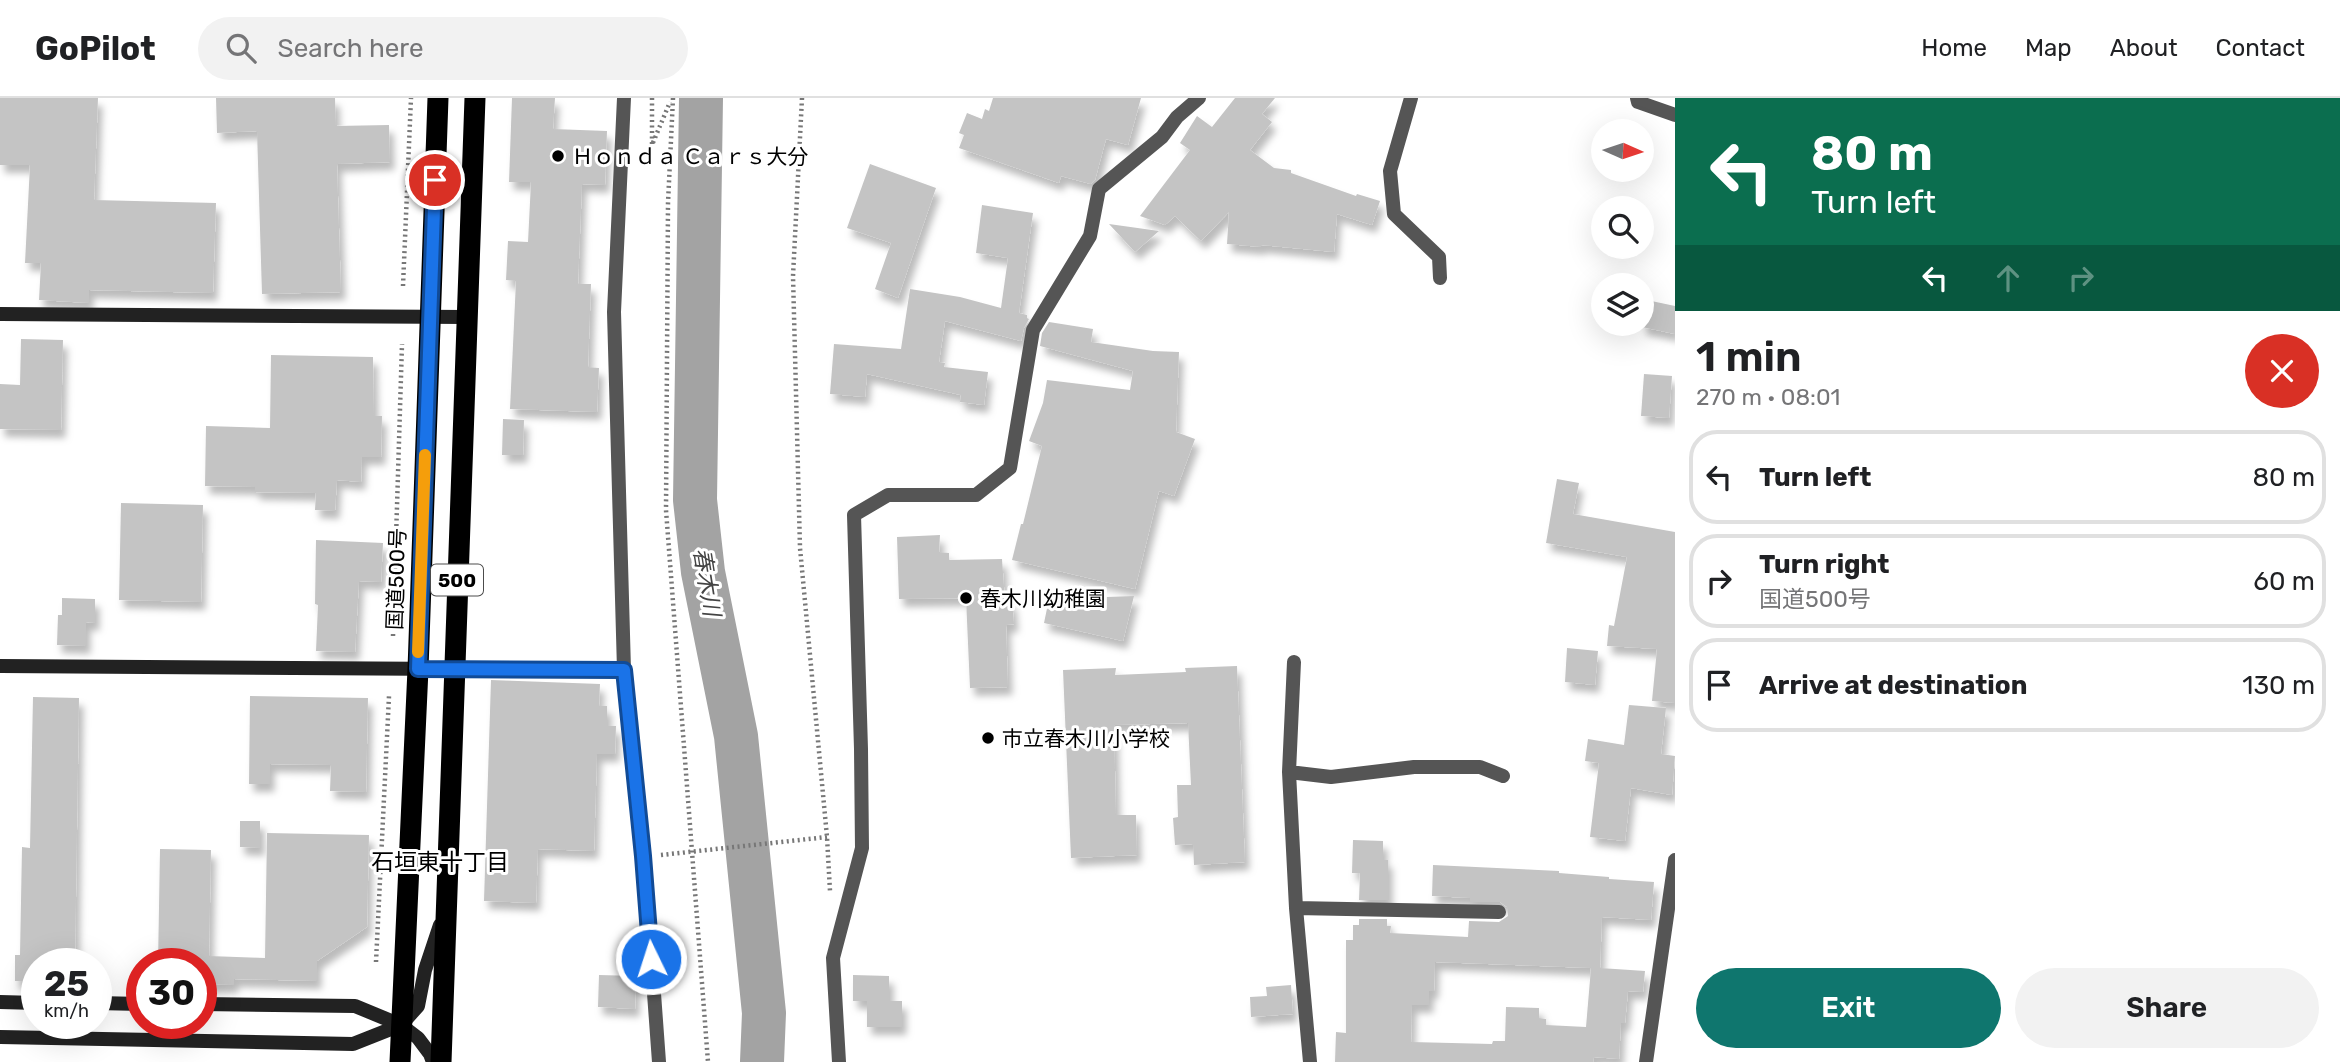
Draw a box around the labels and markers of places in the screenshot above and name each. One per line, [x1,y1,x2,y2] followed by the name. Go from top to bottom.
[572,144,808,169] place label: Ｈｏｎｄａ Ｃａｒｓ大分
[550,148,566,164] marker: Ｈｏｎｄａ Ｃａｒｓ大分
[405,150,465,210] pin
[980,586,1106,611] place label: 春木川幼稚園
[958,590,974,606] marker: 春木川幼稚園
[1002,726,1170,751] place label: 市立春木川小学校
[980,730,996,746] marker: 市立春木川小学校

